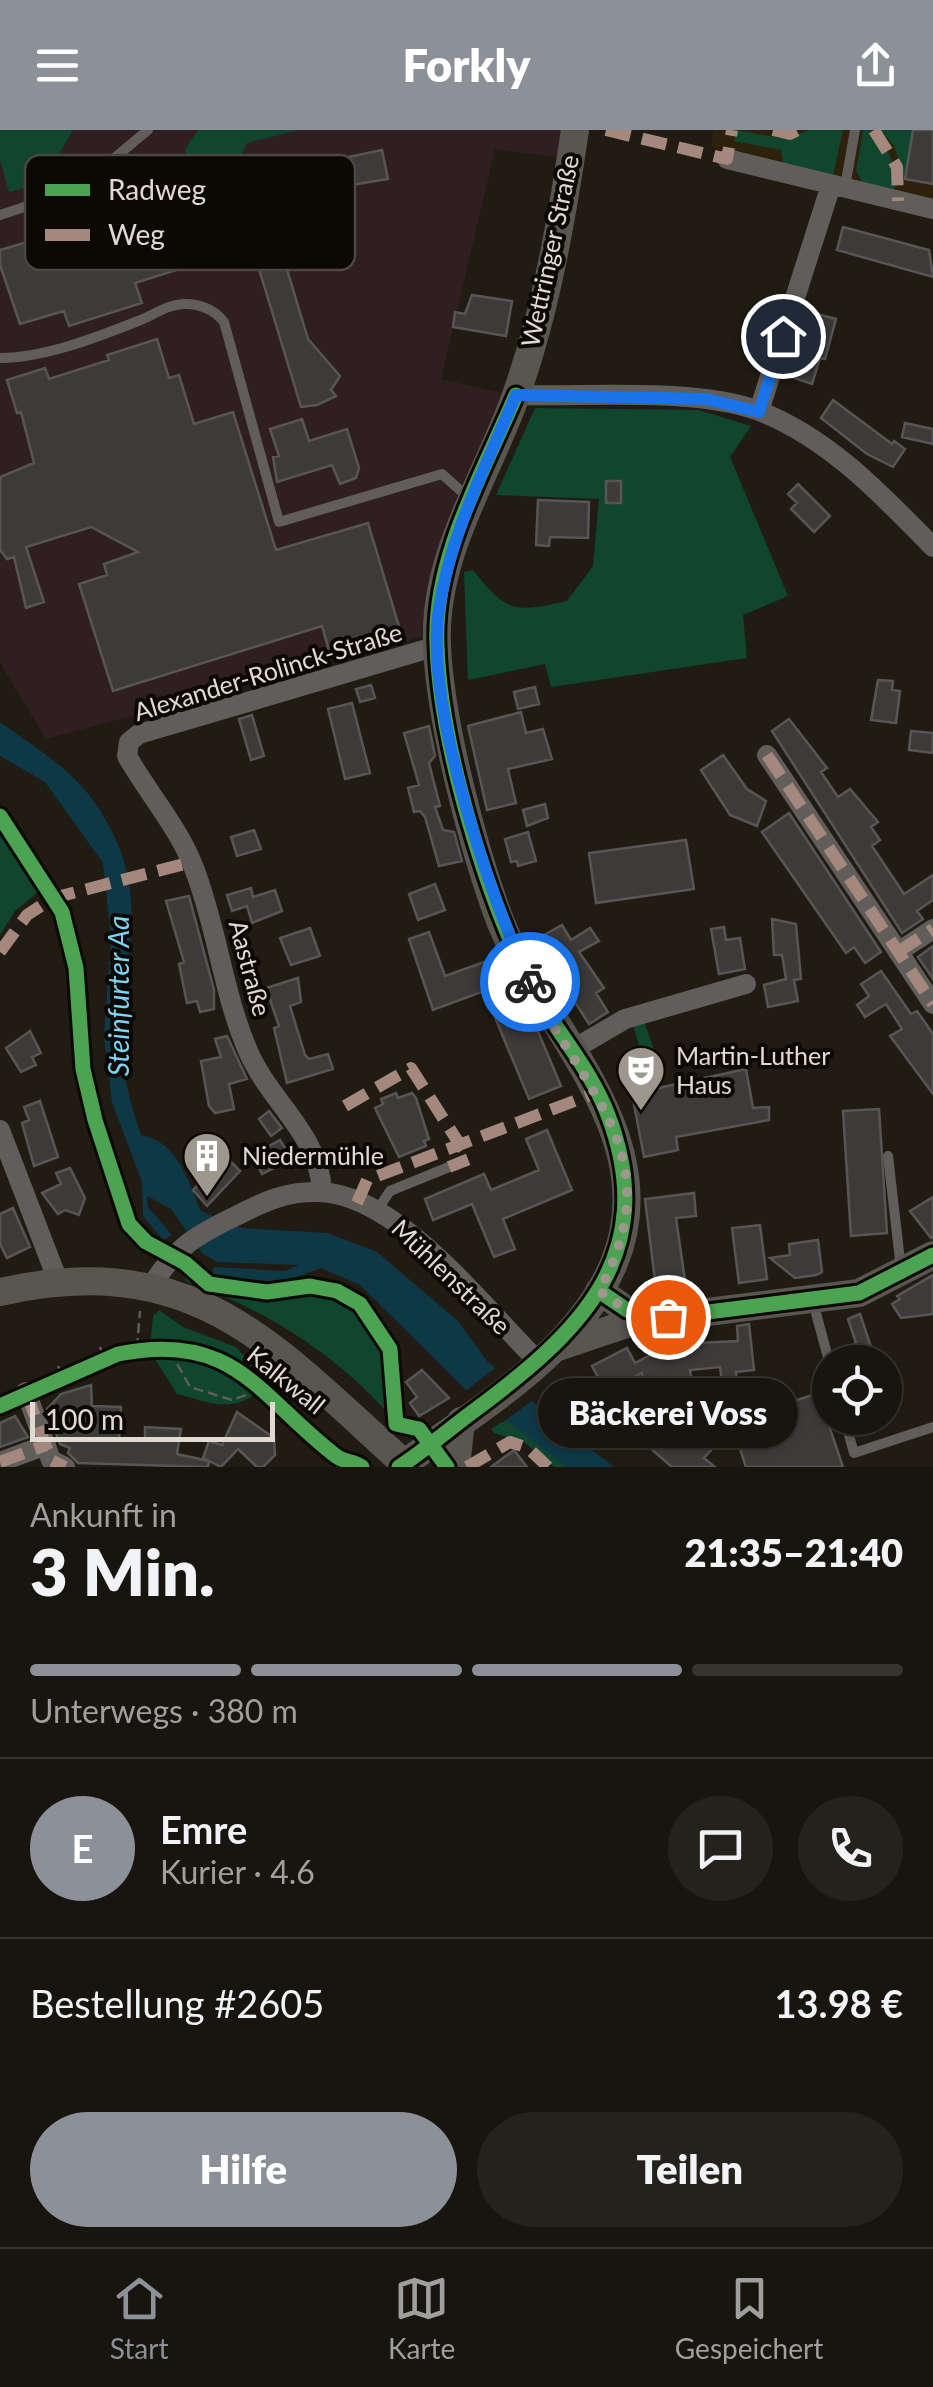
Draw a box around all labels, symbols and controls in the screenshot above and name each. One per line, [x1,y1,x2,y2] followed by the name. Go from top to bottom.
[30,38,85,93] icon: menu
[403,38,530,92] text: Forkly
[848,38,903,93] icon: share
[514,152,584,350] street label: Wettringer Straße
[25,155,355,270] legend
[108,172,206,206] text: Radweg
[108,217,165,251] text: Weg
[741,294,826,379] pin
[756,309,811,364] icon: home
[130,616,405,726] street label: Alexander-Rolinck-Straße
[101,916,135,1076] water label: Steinfurter Aa
[224,916,278,1019] street label: Aastraße
[480,932,580,1032] courier
[503,955,558,1010] icon: bike
[676,1040,830,1099] place label: Martin-Luther Haus
[615,1044,667,1112] theatre icon: Martin-Luther Haus
[181,1130,233,1198] building icon: Niedermühle
[242,1140,384,1170] place label: Niedermühle
[386,1212,517,1340] street label: Mühlenstraße
[626,1275,711,1360] pin
[641,1290,696,1345] icon: bag
[242,1339,332,1420] street label: Kalkwall
[812,1345,902,1435] map controls
[812,1345,902,1435] button: locate
[538,1377,798,1447] callout: Bäckerei Voss
[569,1393,767,1432] text: Bäckerei Voss
[30,1397,275,1442] scale bar
[45,1402,124,1436] text: 100 m
[30,1495,177,1534] text: Ankunft in
[684,1529,903,1575] text: 21:35–21:40
[30,1532,215,1610] text: 3 Min.
[30,1691,298,1730] text: Unterwegs · 380 m
[668,1796,773,1901] button: chat
[798,1796,903,1901] button: phone
[160,1806,247,1852] text: Emre
[72,1825,93,1871] text: E
[160,1852,315,1891] text: Kurier · 4.6
[30,1980,324,2026] text: Bestellung #2605
[775,1980,903,2026] text: 13.98 €
[30,2112,457,2227] button: Hilfe
[477,2112,903,2227] button: Teilen
[110,2271,169,2365] tab: Start
[388,2271,455,2365] tab: Karte
[675,2271,823,2365] tab: Gespeichert

